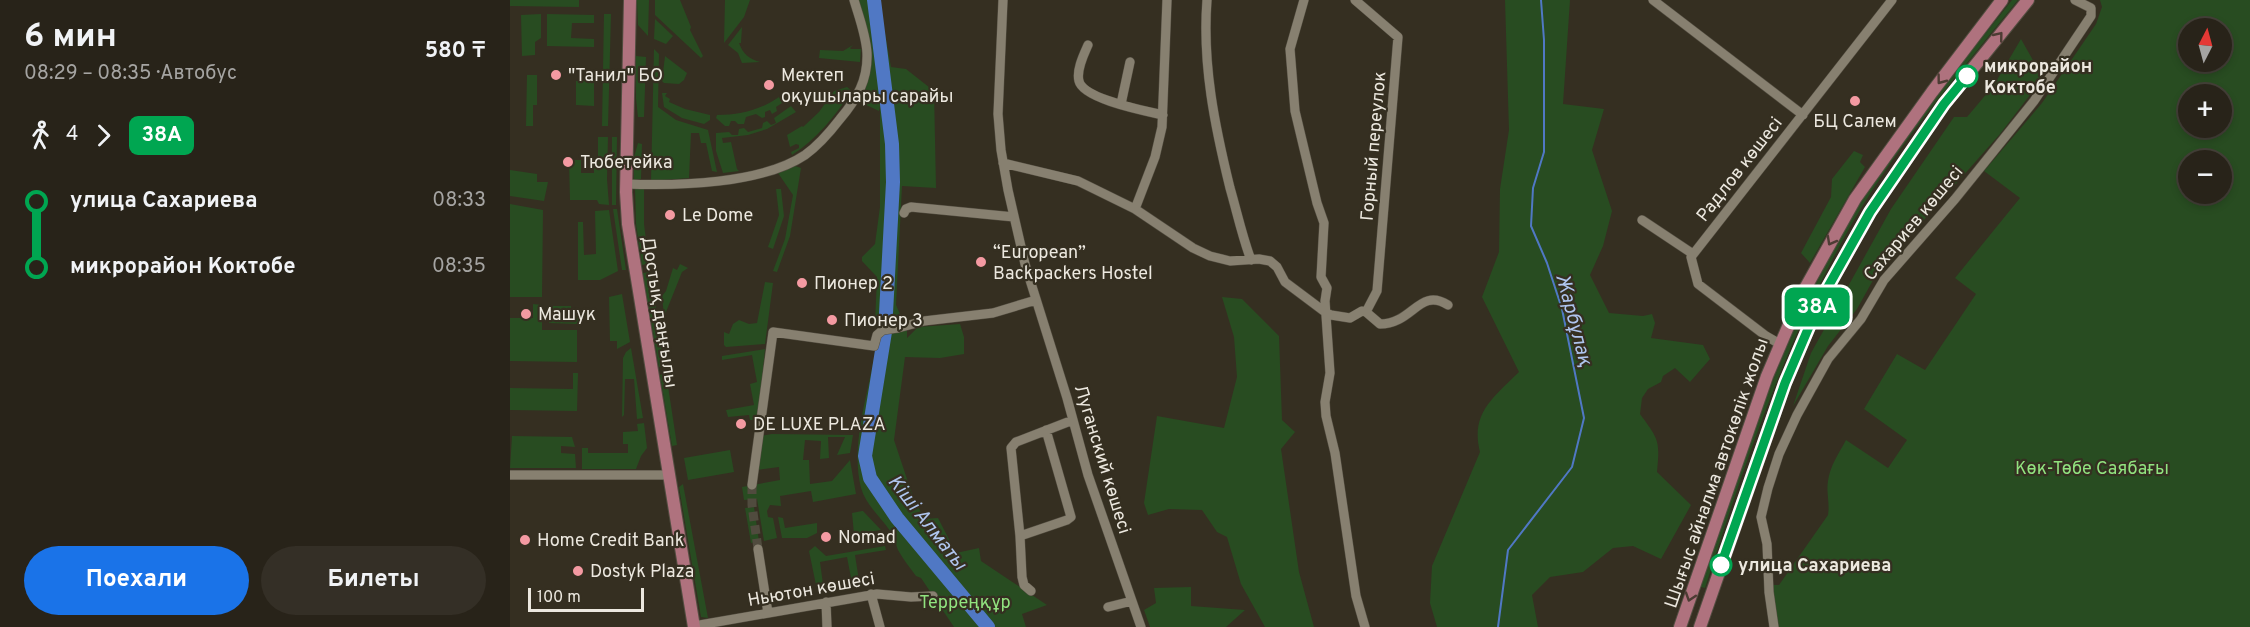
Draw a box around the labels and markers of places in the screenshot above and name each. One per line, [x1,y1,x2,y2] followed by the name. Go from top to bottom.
[1984,56,2092,100] place label: микрорайон Коктобе
[568,65,663,88] place label: "Танил" БО
[781,65,953,109] place label: Мектеп оқушылары сарайы
[1956,65,1978,87] marker: микрорайон Коктобе
[549,68,563,82] marker: "Танил" БО
[762,78,776,92] marker: Мектеп оқушылары сарайы
[1848,94,1862,108] marker: БЦ Салем
[1813,111,1897,134] place label: БЦ Салем
[580,152,672,175] place label: Тюбетейка
[561,155,575,169] marker: Тюбетейка
[682,205,753,228] place label: Le Dome
[663,208,677,222] marker: Le Dome
[993,242,1153,286] place label: “European” Backpackers Hostel
[974,255,988,269] marker: “European” Backpackers Hostel
[814,273,893,296] place label: Пионер 2
[795,276,809,290] marker: Пионер 2
[538,304,596,327] place label: Машук
[519,307,533,321] marker: Машук
[844,310,923,333] place label: Пионер 3
[825,313,839,327] marker: Пионер 3
[753,414,886,437] place label: DE LUXE PLAZA
[734,417,748,431] marker: DE LUXE PLAZA
[838,527,896,550] place label: Nomad
[537,530,684,553] place label: Home Credit Bank
[819,530,833,544] marker: Nomad
[518,533,532,547] marker: Home Credit Bank
[1710,554,1732,576] marker: улица Сахариева
[1738,555,1891,578] place label: улица Сахариева
[590,561,694,584] place label: Dostyk Plaza
[571,564,585,578] marker: Dostyk Plaza

